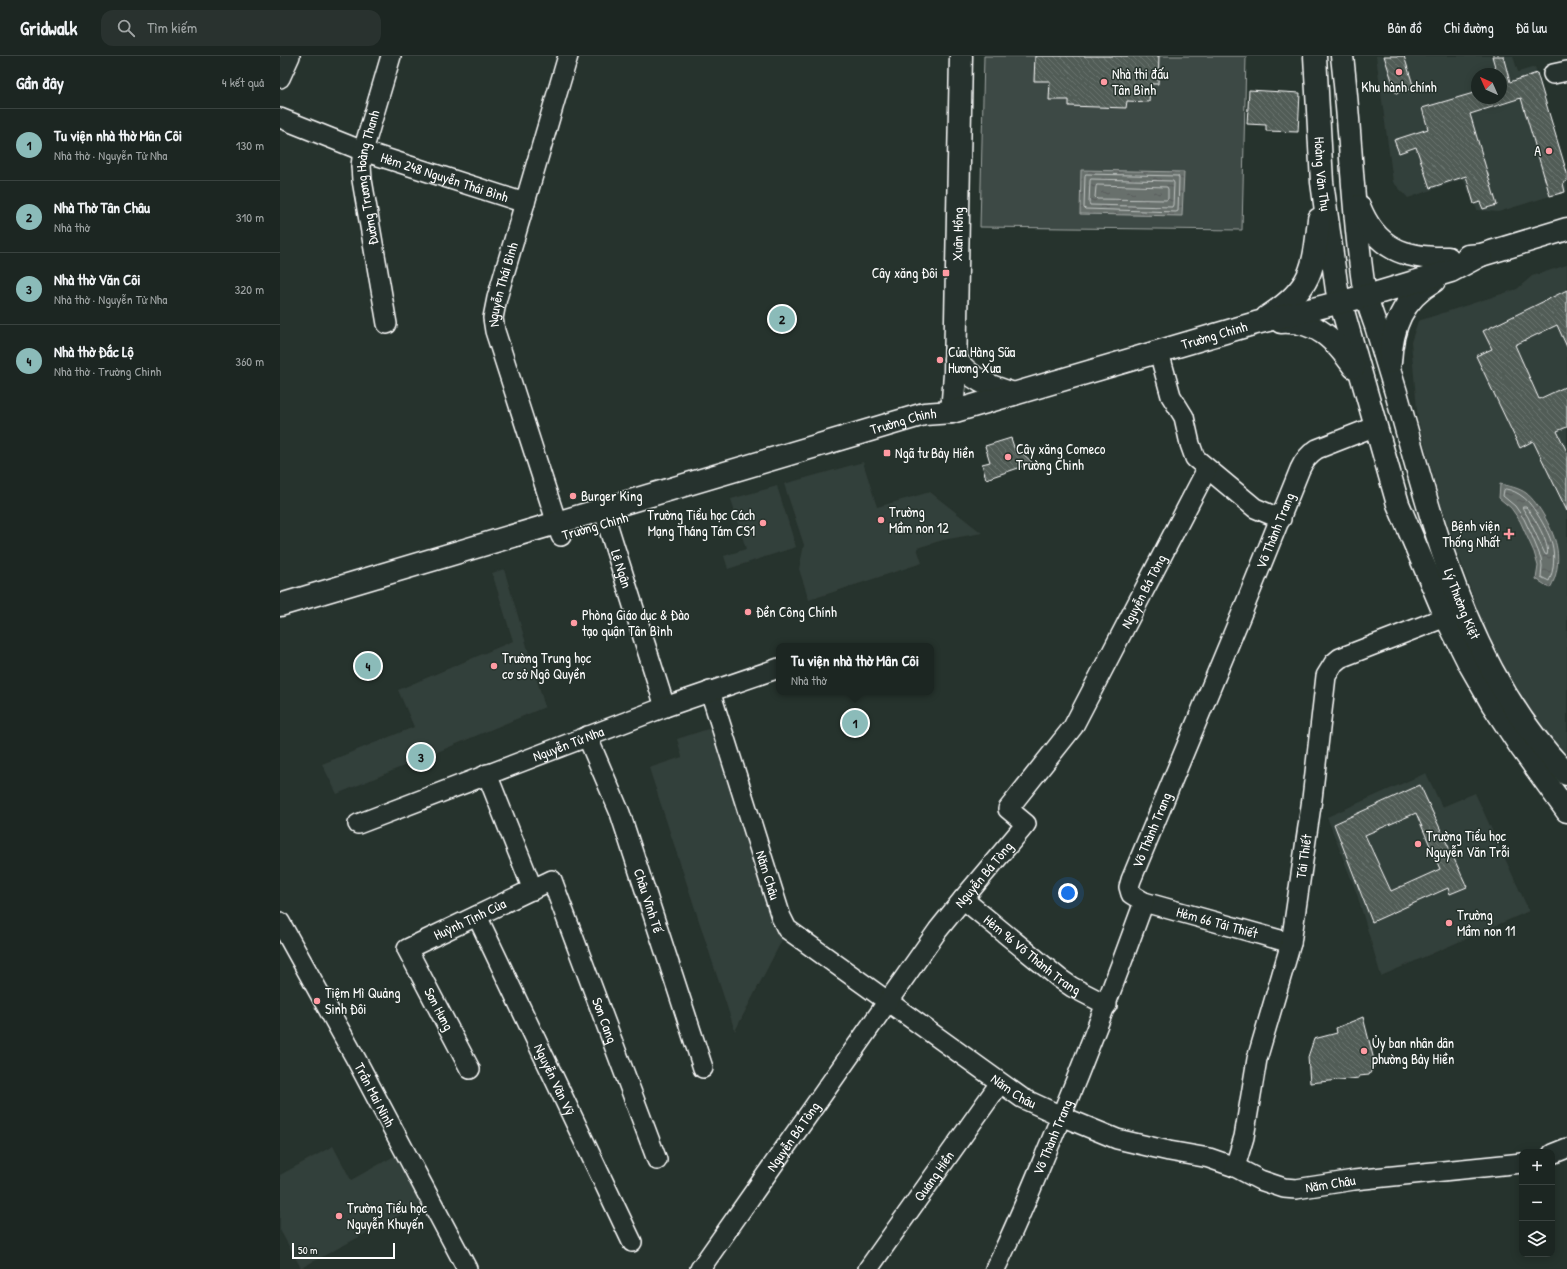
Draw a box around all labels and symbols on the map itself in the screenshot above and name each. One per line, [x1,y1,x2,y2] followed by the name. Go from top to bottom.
[1112,64,1169,99] place label: Nhà thi đấu Tân Bình
[1394,67,1404,77] marker: Khu hành chính
[1471,68,1507,104] north arrow
[1099,77,1109,87] marker: Nhà thi đấu Tân Bình
[1361,77,1437,96] place label: Khu hành chính
[351,107,384,247] street label: Đường Trương Hoàng Thanh
[1310,136,1336,212] street label: Hoàng Văn Thụ
[1534,141,1541,160] place label: A
[1544,146,1554,156] marker: A
[378,147,511,206] street label: Hẻm 248 Nguyễn Thái Bình
[947,207,968,261] street label: Xuân Hồng
[483,240,522,329] street label: Nguyễn Thái Bình
[872,263,938,283] place label: Cây xăng Đôi
[941,268,951,278] marker: Cây xăng Đôi
[769,304,795,334] pin: 2
[1179,316,1249,353] street label: Trường Chinh
[948,342,1016,378] place label: Cửa Hàng Sữa Hương Xưa
[935,355,945,365] marker: Cửa Hàng Sữa Hương Xưa
[868,403,937,438] street label: Trường Chinh
[1016,439,1106,475] place label: Cây xăng Comeco Trường Chinh
[895,443,974,463] place label: Ngã tư Bảy Hiền
[882,448,892,458] marker: Ngã tư Bảy Hiền
[1003,452,1013,462] marker: Cây xăng Comeco Trường Chinh
[581,486,643,506] place label: Burger King
[1251,490,1299,571] street label: Võ Thành Trang
[568,491,578,501] marker: Burger King
[889,502,949,537] place label: Trường Mầm non 12
[647,505,755,541] place label: Trường Tiểu học Cách Mạng Tháng Tám CS1
[560,507,630,545] street label: Trường Chinh
[876,515,886,525] marker: Trường Mầm non 12
[1443,516,1500,552] place label: Bệnh viện Thống Nhất
[758,518,768,528] marker: Trường Tiểu học Cách Mạng Tháng Tám CS1
[1503,528,1515,540] marker: Bệnh viện Thống Nhất
[607,547,637,590] street label: Lê Ngân
[1116,551,1171,631] street label: Nguyễn Bá Tòng
[1440,566,1485,642] street label: Lý Thường Kiệt
[756,602,837,622] place label: Đền Công Chính
[582,605,690,641] place label: Phòng Giáo dục & Đào tạo quận Tân Bình
[743,607,753,617] marker: Đền Công Chính
[569,618,579,628] marker: Phòng Giáo dục & Đào tạo quận Tân Bình
[502,648,592,684] place label: Trường Trung học cơ sở Ngô Quyền
[355,651,381,681] pin: 4
[489,661,499,671] marker: Trường Trung học cơ sở Ngô Quyền
[842,708,868,738] pin: 1
[530,721,607,766] street label: Nguyễn Tử Nha
[408,742,434,772] pin: 3
[1127,789,1176,871] street label: Võ Thành Trang
[1426,826,1510,862] place label: Trường Tiểu học Nguyễn Văn Trỗi
[1291,833,1316,879] street label: Tái Thiết
[950,837,1017,911] street label: Nguyễn Bá Tòng
[1413,839,1423,849] marker: Trường Tiểu học Nguyễn Văn Trỗi
[752,848,785,902] street label: Năm Châu
[630,866,668,936] street label: Châu Vĩnh Tế
[1058,883,1078,903] your location
[430,893,509,944] street label: Huỳnh Tịnh Của
[1174,902,1260,942] street label: Hẻm 66 Tái Thiết
[1457,905,1515,940] place label: Trường Mầm non 11
[980,910,1084,1000] street label: Hẻm 96 Võ Thành Trang
[1444,918,1454,928] marker: Trường Mầm non 11
[325,983,401,1018] place label: Tiệm Mì Quảng Sinh Đôi
[419,984,459,1034] street label: Sơn Hưng
[588,995,622,1046] street label: Sơn Cang
[312,996,322,1006] marker: Tiệm Mì Quảng Sinh Đôi
[1372,1033,1454,1069] place label: Ủy ban nhân dân phường Bảy Hiền
[530,1040,580,1119] street label: Nguyễn Văn Vỹ
[1359,1046,1369,1056] marker: Ủy ban nhân dân phường Bảy Hiền
[350,1059,400,1130] street label: Trần Mai Ninh
[988,1069,1040,1112] street label: Năm Châu
[1028,1096,1077,1178] street label: Võ Thành Trang
[762,1098,825,1175] street label: Nguyễn Bá Tòng
[909,1147,958,1205] street label: Quảng Hiền
[1304,1170,1357,1196] street label: Năm Châu
[347,1198,428,1234] place label: Trường Tiểu học Nguyễn Khuyến
[334,1211,344,1221] marker: Trường Tiểu học Nguyễn Khuyến
[292,1241,395,1260] scale bar

